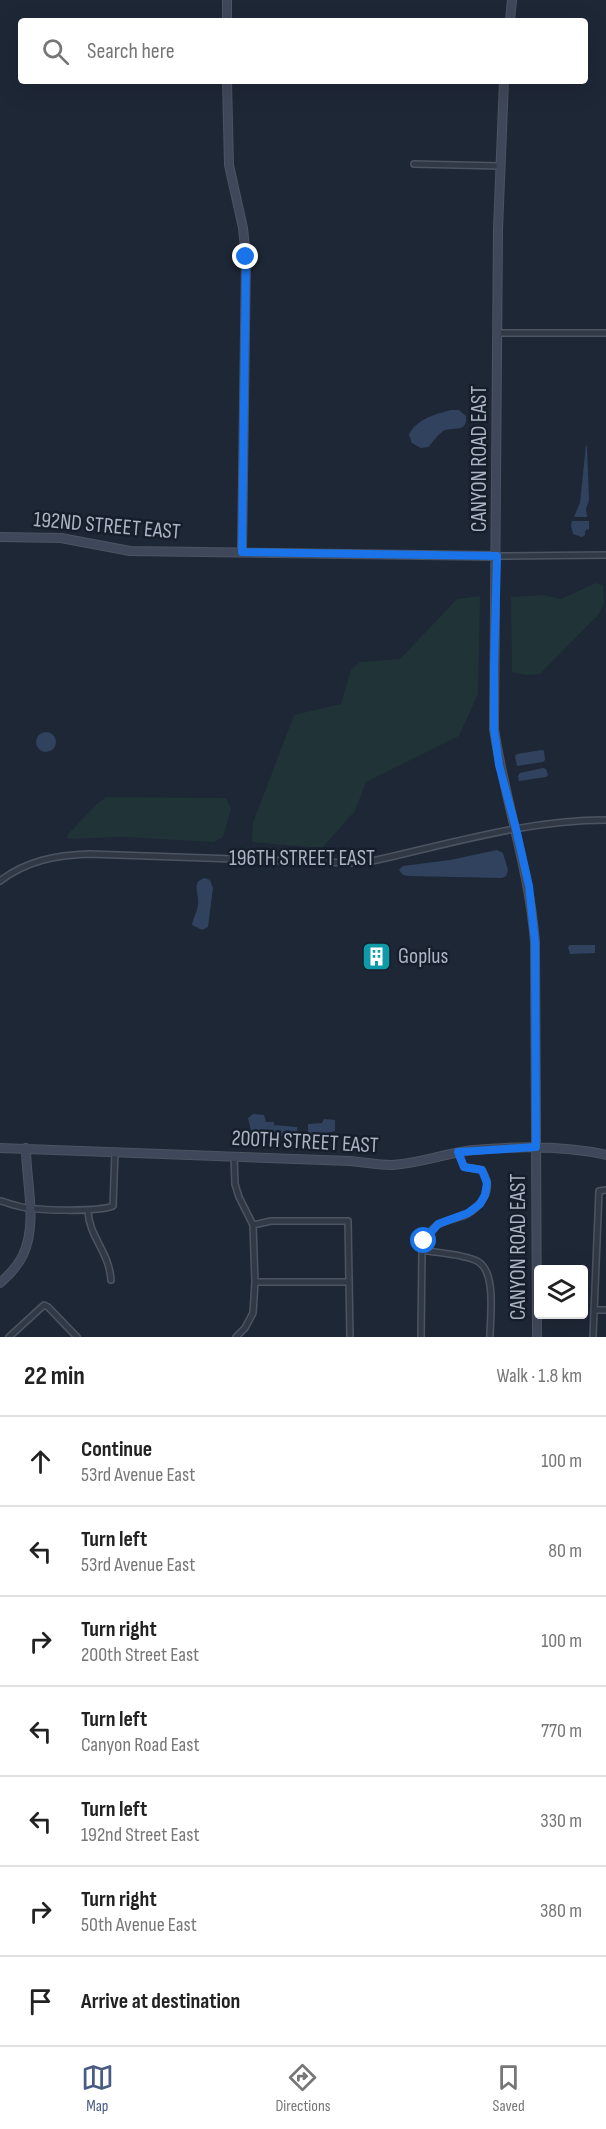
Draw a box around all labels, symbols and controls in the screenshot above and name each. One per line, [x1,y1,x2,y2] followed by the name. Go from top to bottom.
[18,18,588,84] search box
[39,35,72,68] icon: search
[87,38,174,65] text: Search here
[232,243,258,269] route end
[466,386,493,532] street label: CANYON ROAD EAST
[32,506,182,546] street label: 192ND STREET EAST
[229,845,375,872] street label: 196TH STREET EAST
[361,940,393,972] building icon: Goplus
[398,943,449,970] place label: Goplus
[231,1125,379,1159] street label: 200TH STREET EAST
[505,1174,532,1320] street label: CANYON ROAD EAST
[410,1227,436,1253] route start
[534,1265,588,1319] map controls
[534,1265,588,1319] button: layers
[24,1361,85,1392] text: 22 min
[496,1364,582,1388] text: Walk · 1.8 km
[81,1436,152,1463] text: Continue
[24,1445,57,1478] icon: ahead
[541,1449,582,1473] text: 100 m
[81,1463,195,1487] text: 53rd Avenue East
[81,1526,147,1553] text: Turn left
[24,1535,57,1568] icon: left
[548,1539,582,1563] text: 80 m
[81,1553,195,1577] text: 53rd Avenue East
[81,1616,157,1643] text: Turn right
[24,1625,57,1658] icon: right
[541,1629,582,1653] text: 100 m
[81,1643,199,1667] text: 200th Street East
[81,1706,147,1733] text: Turn left
[24,1715,57,1748] icon: left
[541,1719,582,1743] text: 770 m
[81,1733,200,1757] text: Canyon Road East
[81,1796,147,1823] text: Turn left
[24,1805,57,1838] icon: left
[540,1809,582,1833] text: 330 m
[81,1823,199,1847] text: 192nd Street East
[81,1886,157,1913] text: Turn right
[24,1895,57,1928] icon: right
[540,1899,582,1923] text: 380 m
[81,1913,197,1937] text: 50th Avenue East
[24,1985,57,2018] icon: arrive
[81,1988,240,2015] text: Arrive at destination
[81,2061,114,2116] tab: Map
[275,2061,331,2116] tab: Directions
[492,2061,525,2116] tab: Saved

